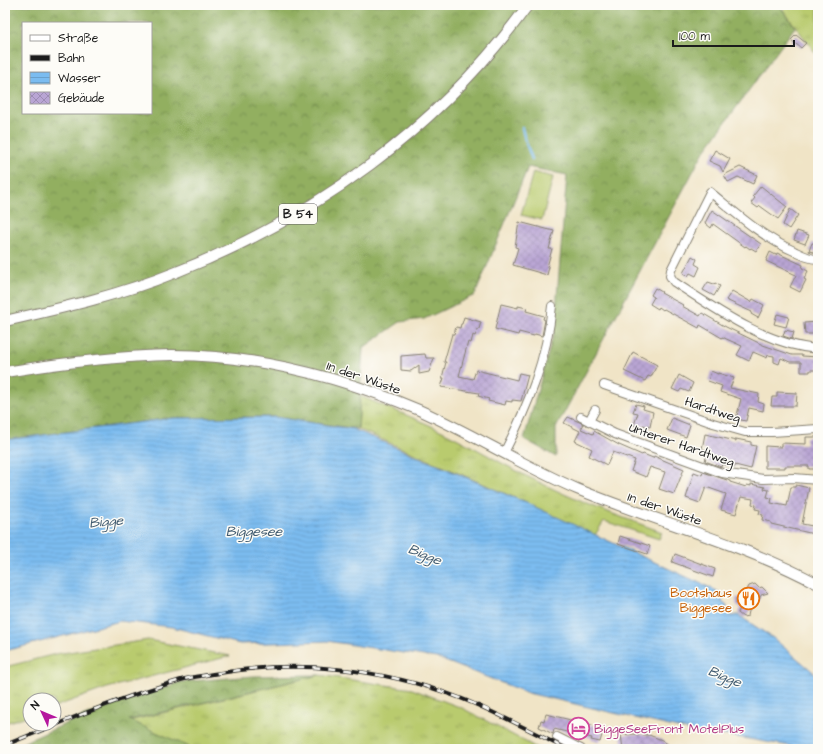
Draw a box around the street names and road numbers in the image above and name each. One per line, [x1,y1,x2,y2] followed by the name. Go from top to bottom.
[279,204,317,224] road number: B 54
[324,357,403,399] street label: In der Wüste
[682,392,743,428] street label: Hardtweg
[626,418,737,472] street label: Unterer Hardtweg
[625,488,704,530] street label: In der Wüste

